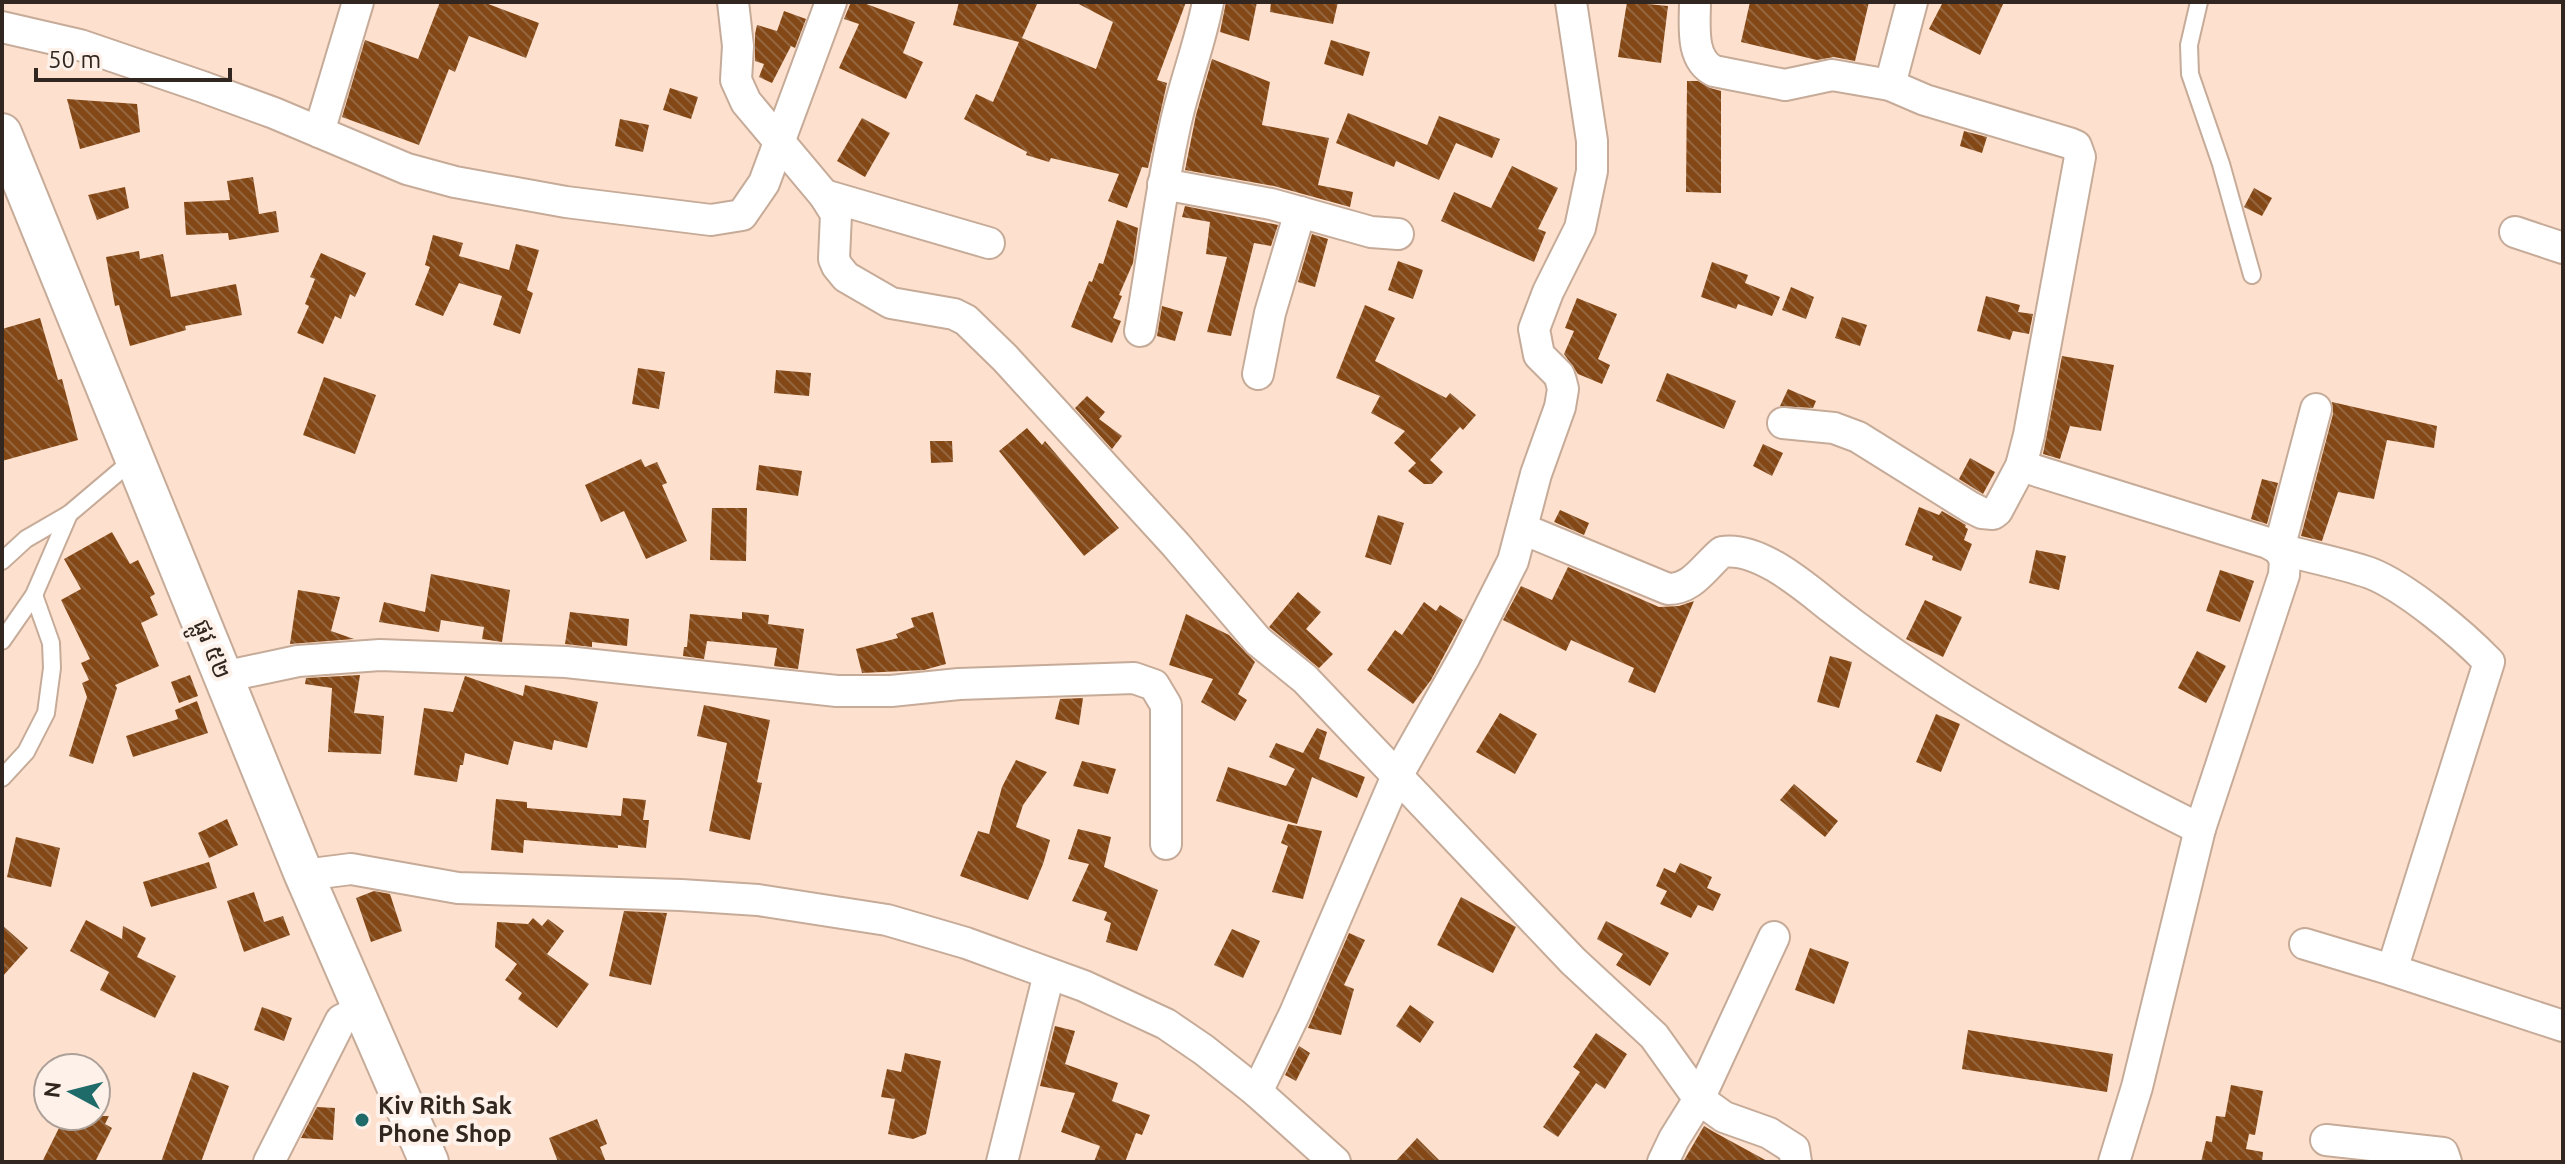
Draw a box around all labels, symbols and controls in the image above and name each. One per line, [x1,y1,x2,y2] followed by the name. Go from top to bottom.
[36,32,230,82] scale bar
[48,46,101,73] text: 50 m
[180,615,237,686] street label: ផ្លូវ ៥២
[32,1052,112,1132] north arrow
[38,1080,65,1099] text: N
[378,1092,513,1147] place label: Kiv Rith Sak Phone Shop
[353,1111,371,1129] marker: Kiv Rith Sak Phone Shop

